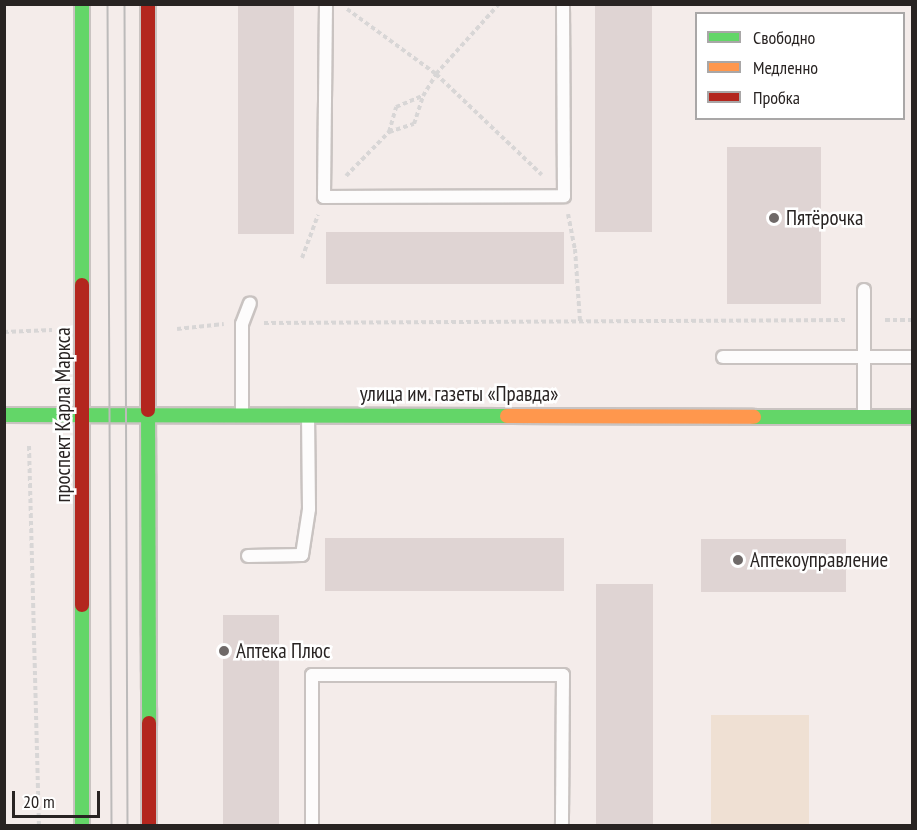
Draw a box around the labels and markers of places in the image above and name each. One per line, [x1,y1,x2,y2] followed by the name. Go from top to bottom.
[786,205,863,231] place label: Пятёрочка
[767,211,781,225] marker: Пятёрочка
[750,547,888,573] place label: Аптекоуправление
[731,553,745,567] marker: Аптекоуправление
[236,638,330,664] place label: Аптека Плюс
[217,644,231,658] marker: Аптека Плюс

